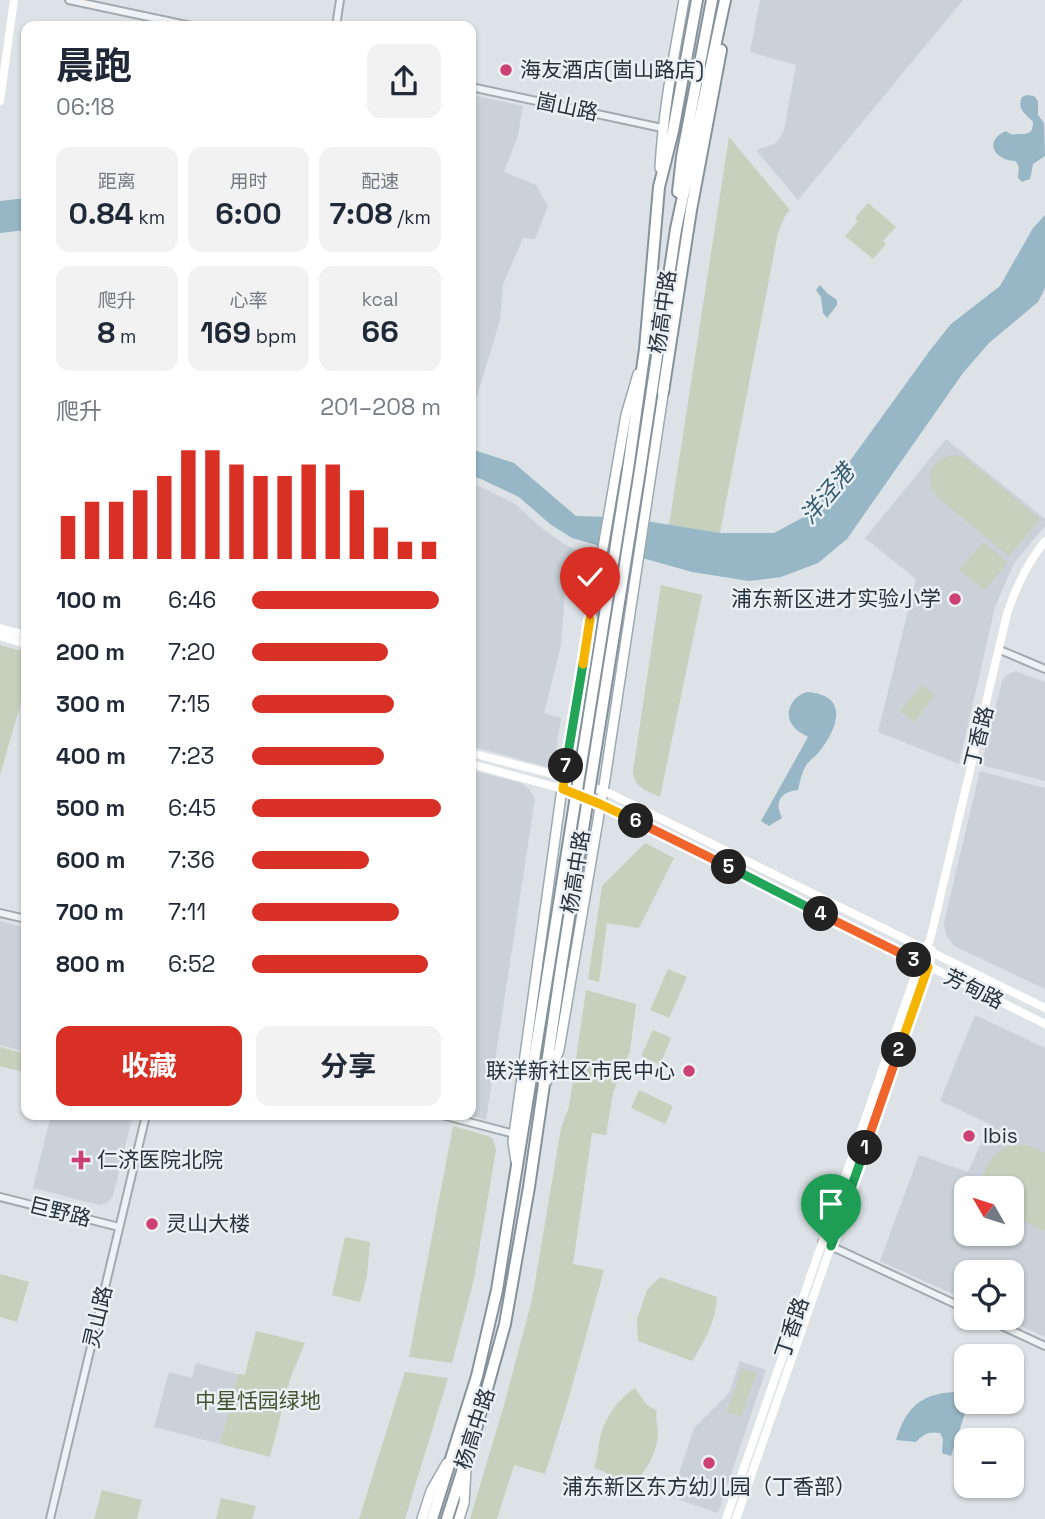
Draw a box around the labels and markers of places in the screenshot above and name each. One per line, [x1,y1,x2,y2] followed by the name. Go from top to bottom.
[520,56,704,83] place label: 海友酒店(崮山路店)
[498,62,514,78] marker: 海友酒店(崮山路店)
[560,547,620,619] pin
[731,585,941,612] place label: 浦东新区进才实验小学
[947,591,963,607] marker: 浦东新区进才实验小学
[548,748,584,784] pin: 7
[618,804,654,838] pin: 6
[712,850,746,884] pin: 5
[804,897,838,932] pin: 4
[897,942,932,978] pin: 3
[881,1032,916,1068] pin: 2
[486,1057,675,1084] place label: 联洋新社区市民中心
[681,1063,697,1079] marker: 联洋新社区市民中心
[983,1122,1018,1149] place label: Ibis
[961,1128,977,1144] marker: Ibis
[848,1130,882,1166] pin: 1
[97,1146,223,1173] place label: 仁济医院北院
[71,1150,91,1170] marker: 仁济医院北院
[801,1174,861,1246] pin
[166,1210,250,1237] place label: 灵山大楼
[144,1216,160,1232] marker: 灵山大楼
[701,1455,717,1471] marker: 浦东新区东方幼儿园（丁香部）
[562,1473,856,1500] place label: 浦东新区东方幼儿园（丁香部）

